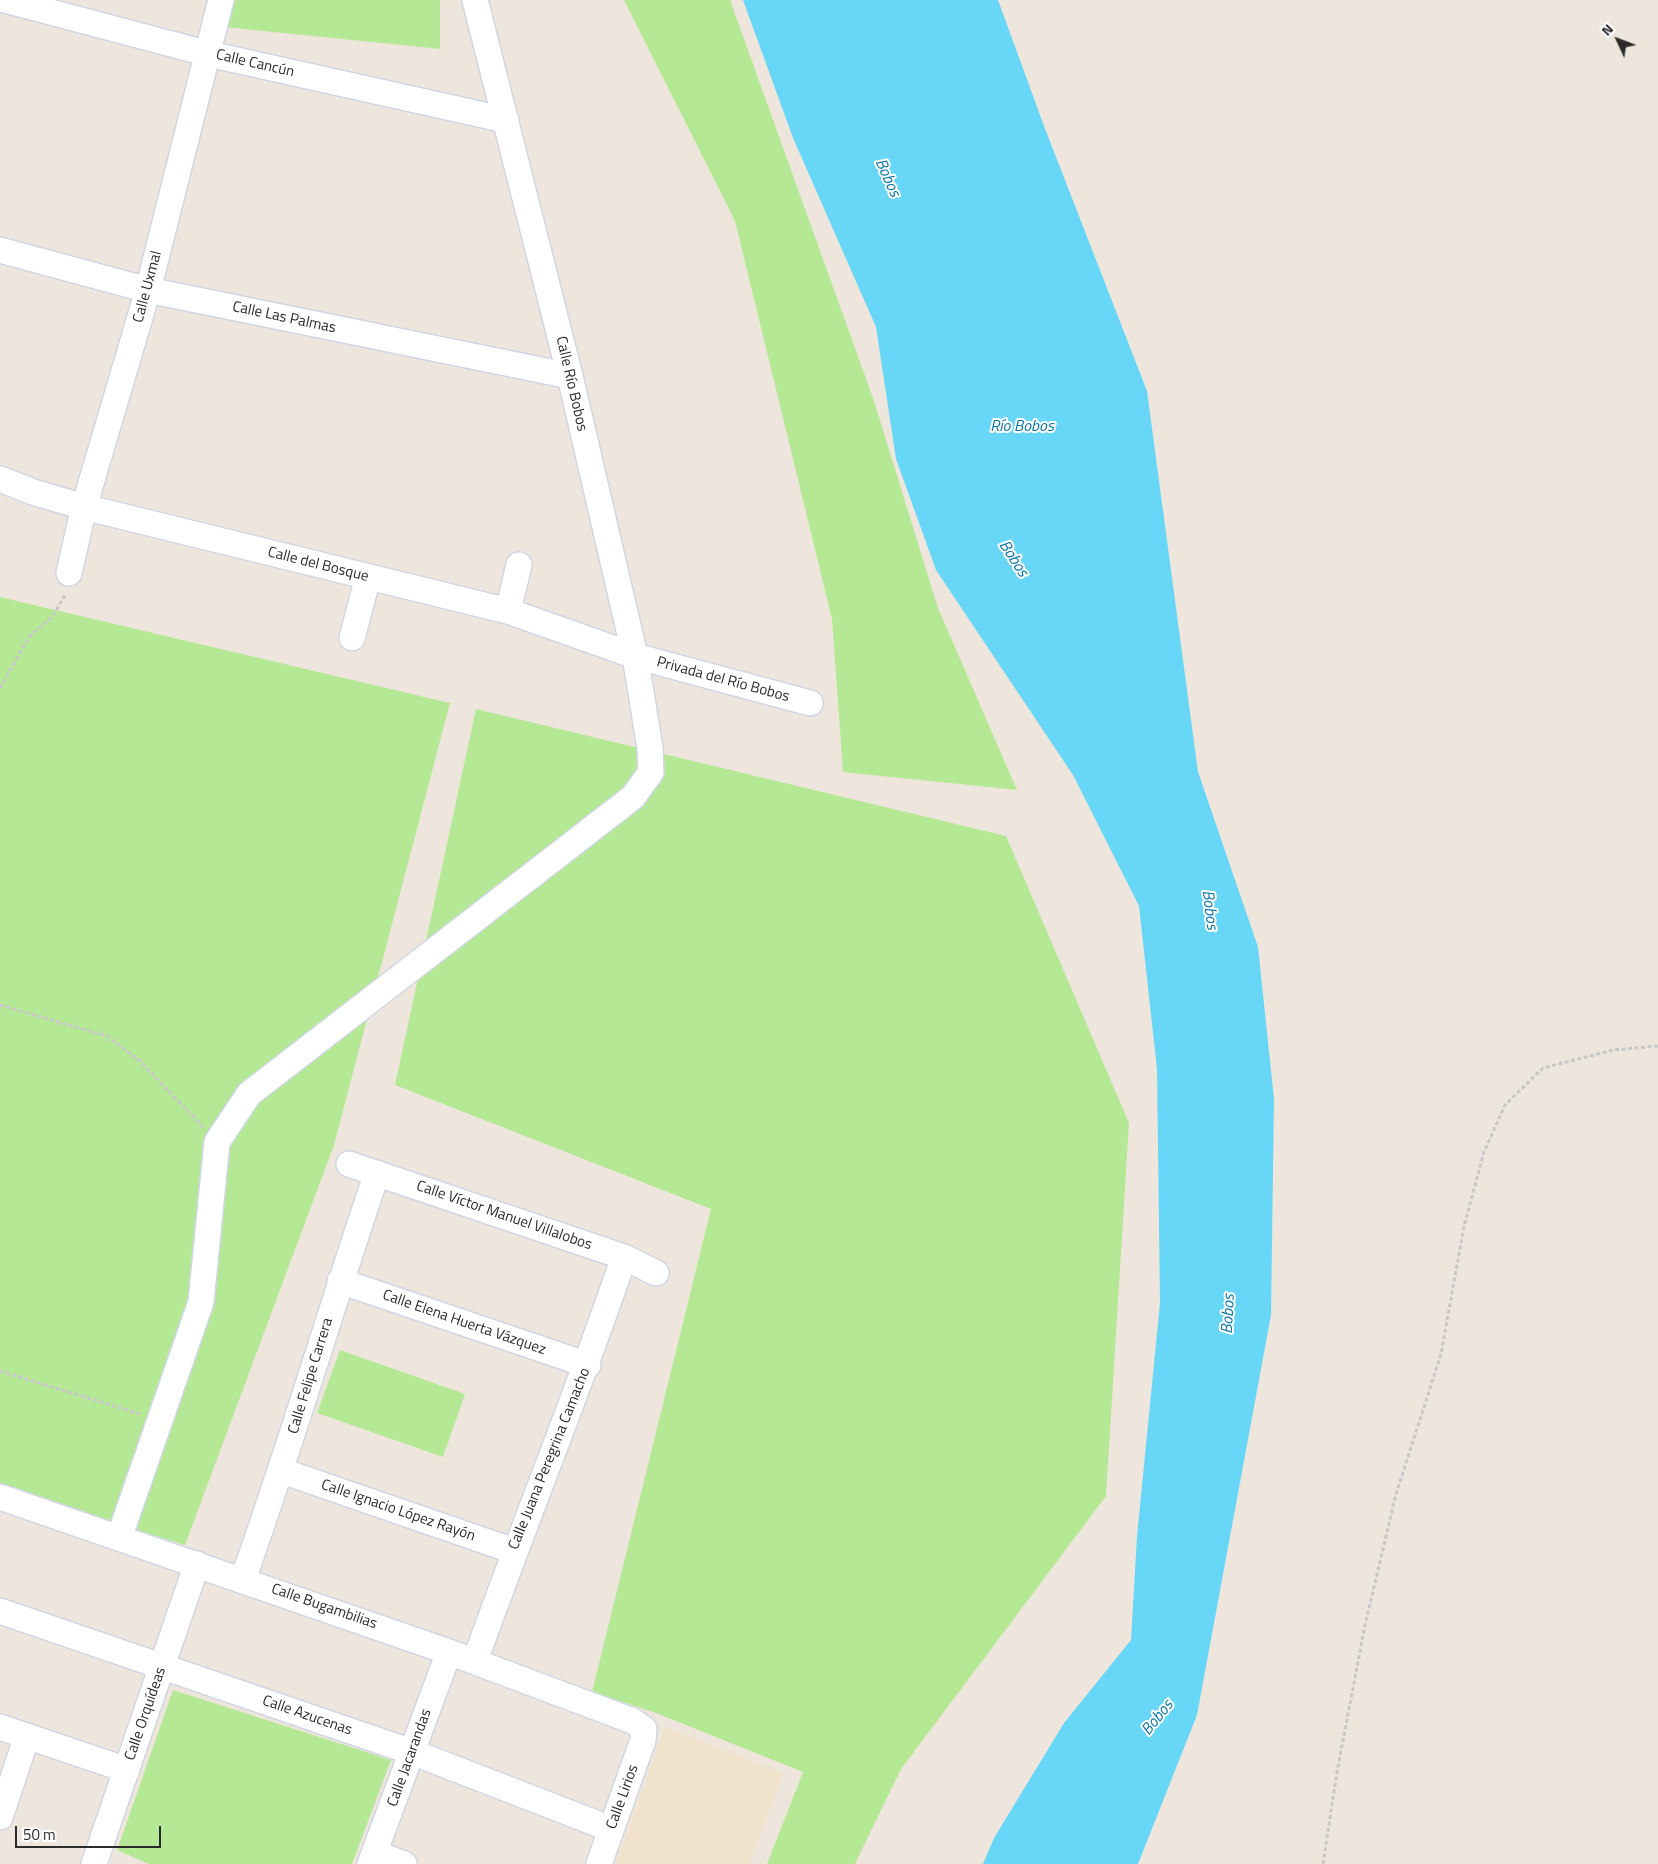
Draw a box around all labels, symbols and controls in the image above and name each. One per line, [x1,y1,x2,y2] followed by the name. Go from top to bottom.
[1593,15,1643,65] north arrow
[1596,19,1618,40] text: N
[214,46,296,82] street label: Calle Cancún
[870,156,904,200] water label: Bobos
[130,249,166,325] street label: Calle Uxmal
[231,298,337,338] street label: Calle Las Palmas
[551,335,591,433] street label: Calle Río Bobos
[990,417,1054,437] water label: Río Bobos
[994,537,1032,581] water label: Bobos
[266,544,370,586] street label: Calle del Bosque
[655,654,791,706] street label: Privada del Río Bobos
[1197,889,1221,931] water label: Bobos
[414,1177,594,1255] street label: Calle Víctor Manuel Villalobos
[380,1287,548,1359] street label: Calle Elena Huerta Vázquez
[1218,1294,1240,1334] water label: Bobos
[285,1316,337,1436] street label: Calle Felipe Carrera
[505,1365,595,1553] street label: Calle Juana Peregrina Camacho
[319,1476,477,1546] street label: Calle Ignacio López Rayón
[269,1580,379,1634] street label: Calle Bugambilias
[122,1665,170,1763] street label: Calle Orquídeas
[260,1692,354,1740] street label: Calle Azucenas
[1138,1696,1178,1740] water label: Bobos
[384,1707,436,1809] street label: Calle Jacarandas
[603,1762,643,1832] street label: Calle Lirios
[18,1816,164,1848] scale bar
[23,1823,56,1846] text: 50 m

